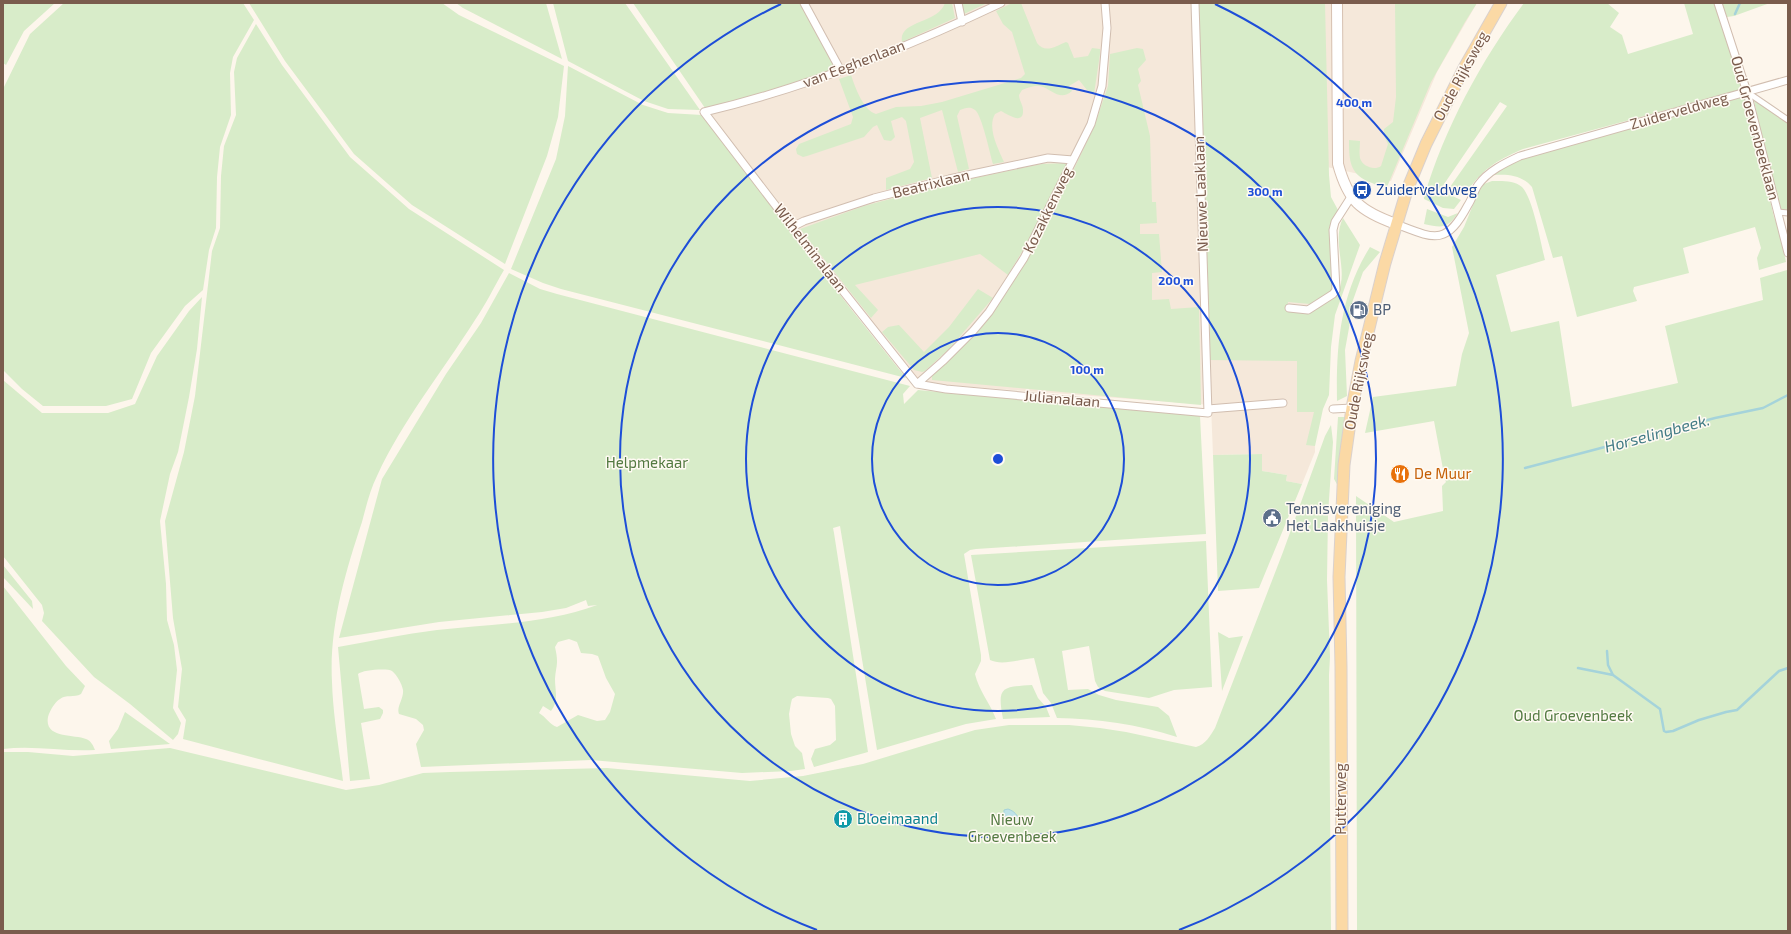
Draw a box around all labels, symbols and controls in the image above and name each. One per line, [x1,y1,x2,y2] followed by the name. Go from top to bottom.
[1429,27,1493,124] street label: Oude Rijksweg
[800,35,907,91] street label: van Eeghenlaan
[1728,54,1784,202] street label: Oud Groevenbeeklaan
[1628,87,1730,133] street label: Zuiderveldweg
[1336,95,1372,109] text: 400 m
[1189,136,1211,252] street label: Nieuwe Laaklaan
[1018,163,1076,256] street label: Kozakkenweg
[890,165,971,201] street label: Beatrixlaan
[1351,179,1373,201] bus stop icon: Zuiderveldweg
[1376,180,1478,198] place label: Zuiderveldweg
[1247,184,1283,198] text: 300 m
[771,200,851,295] street label: Wilhelminalaan
[1158,273,1194,287] text: 200 m
[1348,299,1370,321] fuel station icon: BP
[1373,300,1391,318] place label: BP
[1340,330,1377,431] street label: Oude Rijksweg
[1070,362,1104,376] text: 100 m
[1023,386,1101,410] street label: Julianalaan
[1602,409,1712,456] water label: Horselingbeek.
[991,452,1005,466] centre of rings
[606,453,688,471] park label: Helpmekaar
[1389,463,1411,485] restaurant icon: De Muur
[1414,464,1472,482] place label: De Muur
[1286,499,1402,535] place label: Tennisvereniging Het Laakhuisje
[1261,507,1283,529] public building icon: Tennisvereniging Het Laakhuisje
[1513,706,1633,724] park label: Oud Groevenbeek
[1331,763,1349,835] street label: Putterweg
[832,808,854,830] building icon: Bloeimaand
[857,809,938,827] place label: Bloeimaand
[968,810,1057,845] park label: Nieuw Groevenbeek

